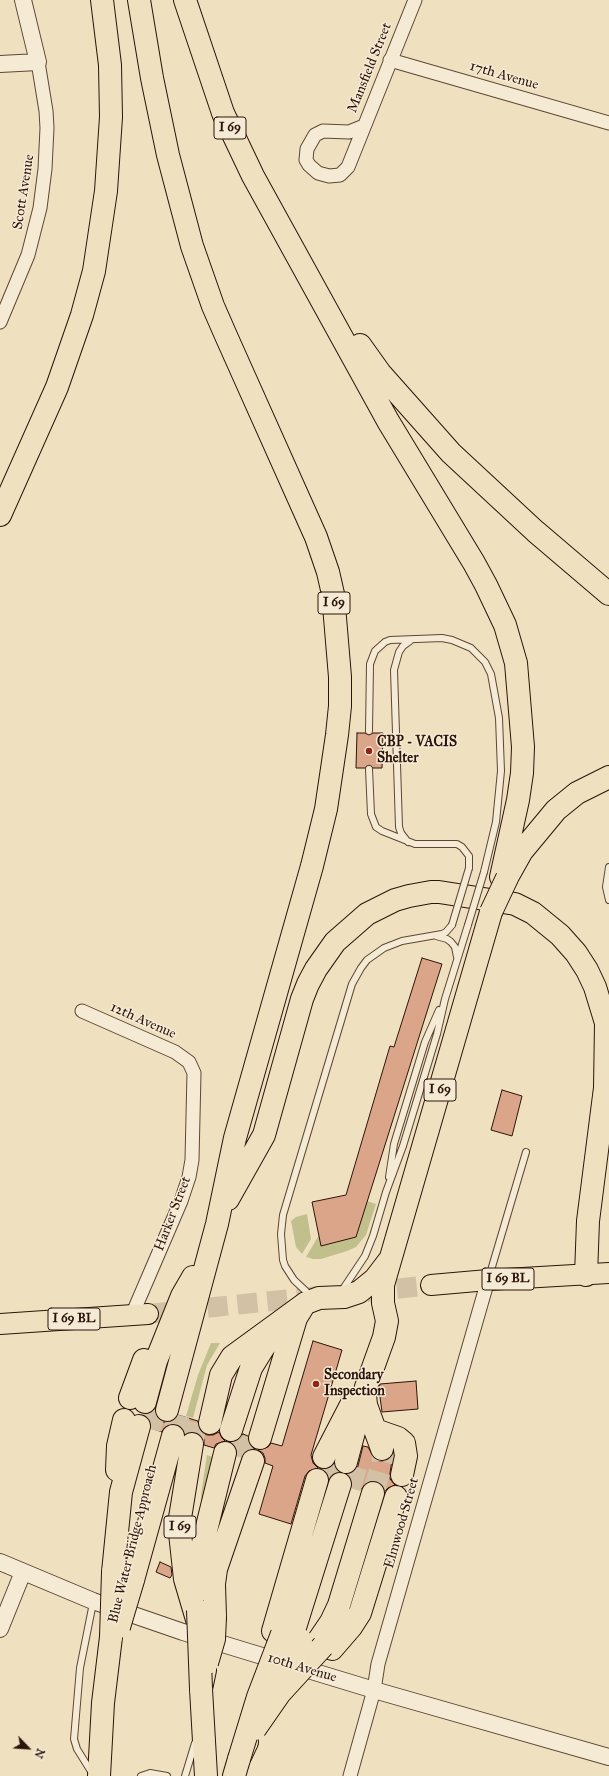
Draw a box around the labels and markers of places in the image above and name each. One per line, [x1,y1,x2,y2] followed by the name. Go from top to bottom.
[377,735,457,768] place label: CBP - VACIS Shelter
[364,746,374,756] marker: CBP - VACIS Shelter
[324,1368,385,1400] place label: Secondary Inspection
[311,1379,321,1389] marker: Secondary Inspection

